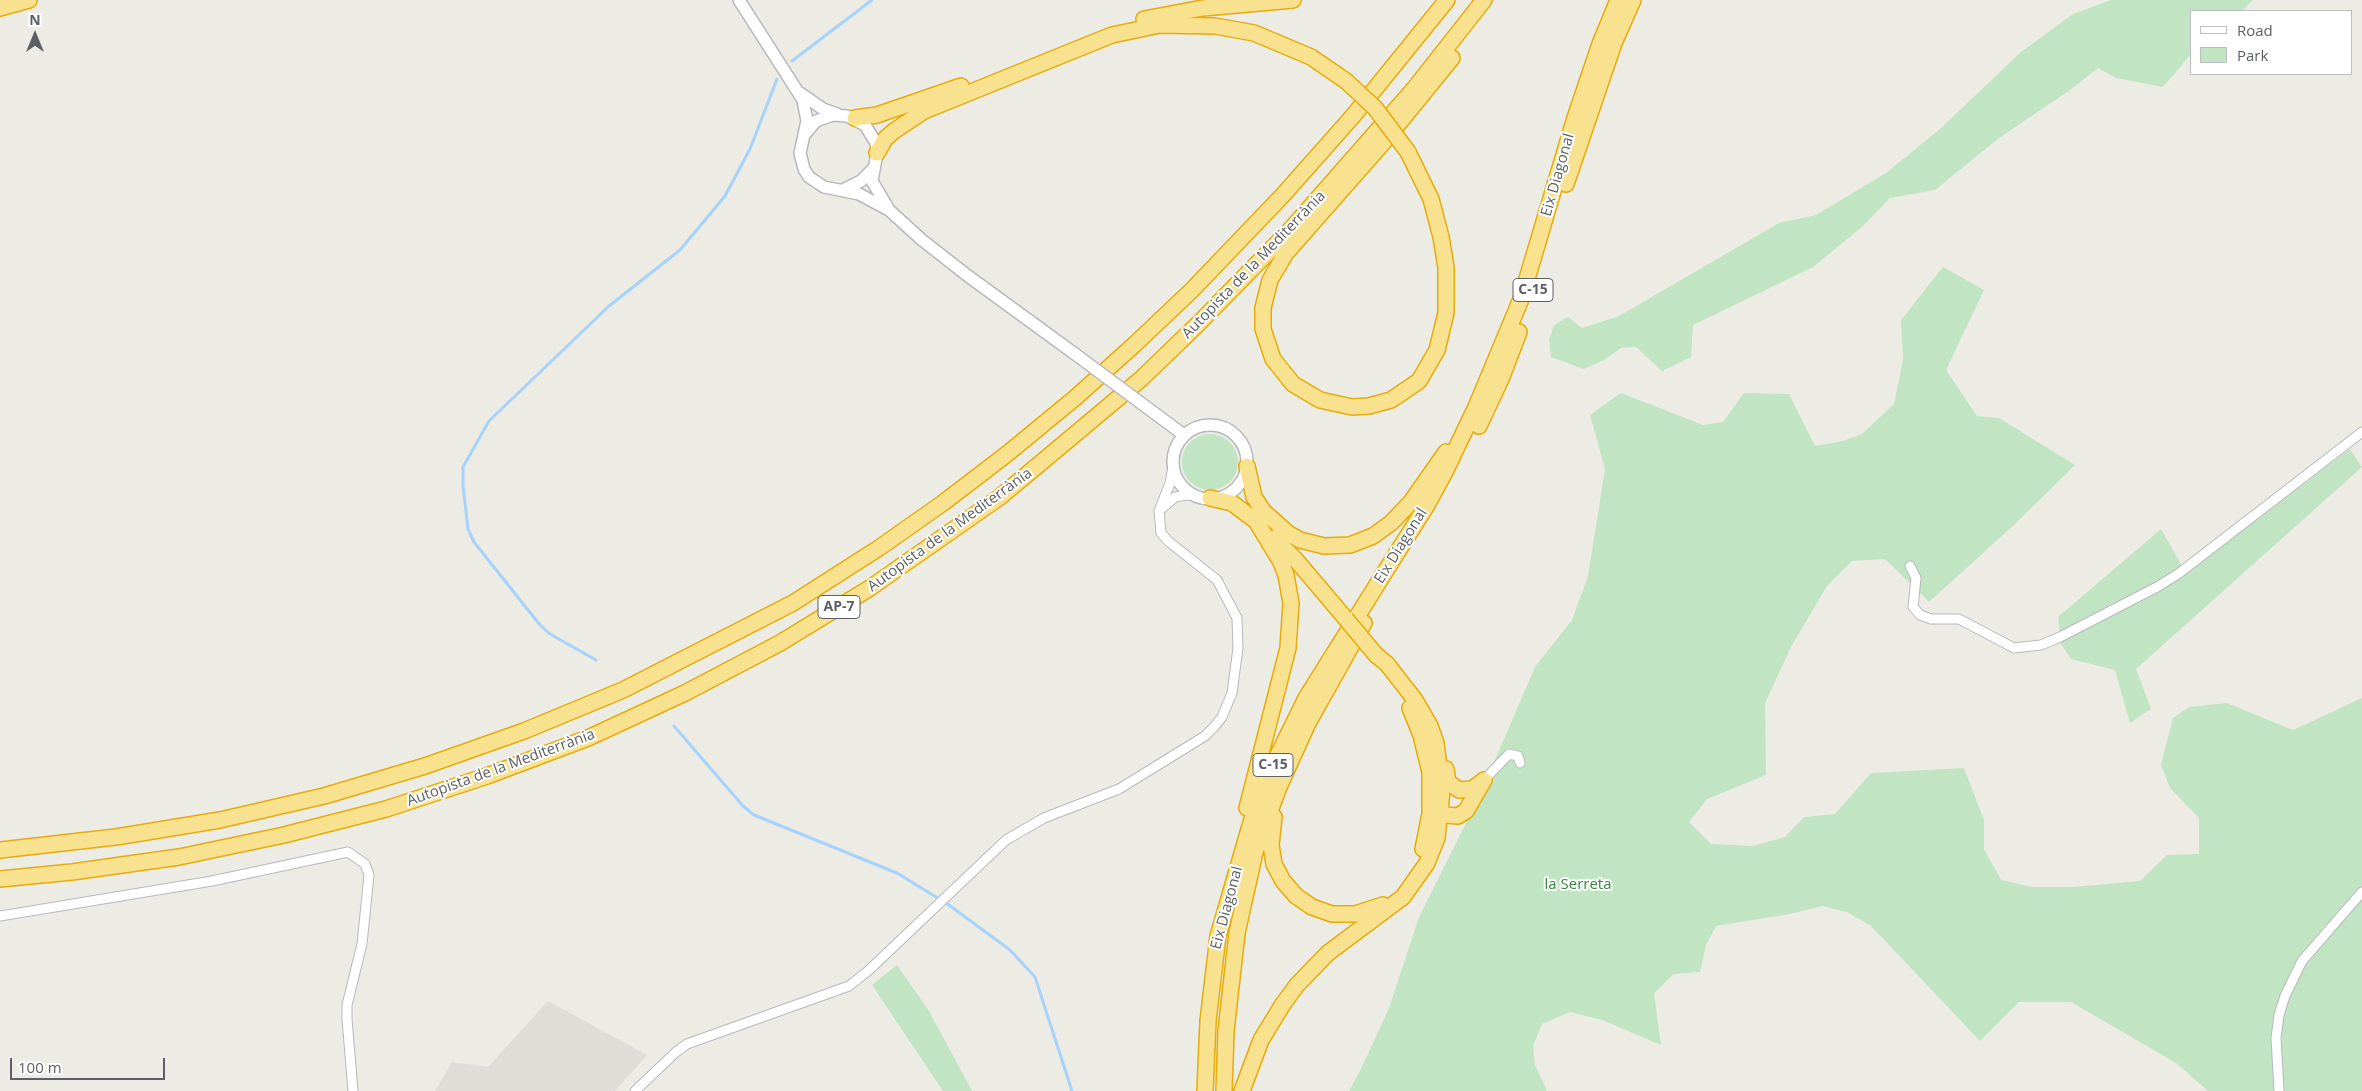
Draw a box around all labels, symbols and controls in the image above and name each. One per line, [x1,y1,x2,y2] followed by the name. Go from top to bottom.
[10,10,60,60] north arrow
[29,10,41,29] text: N
[2190,10,2352,75] legend
[2237,20,2273,40] text: Road
[2237,45,2268,65] text: Park
[1538,131,1578,219] street label: Eix Diagonal
[1178,187,1330,343] street label: Autopista de la Mediterrània
[1513,278,1553,302] road number: C-15
[864,464,1036,596] street label: Autopista de la Mediterrània
[1371,505,1431,587] street label: Eix Diagonal
[818,596,860,618] road number: AP-7
[405,726,597,810] street label: Autopista de la Mediterrània
[1253,754,1293,776] road number: C-15
[1207,864,1247,952] street label: Eix Diagonal
[1544,876,1612,894] park label: la Serreta
[12,1048,168,1080] scale bar
[18,1057,62,1077] text: 100 m

